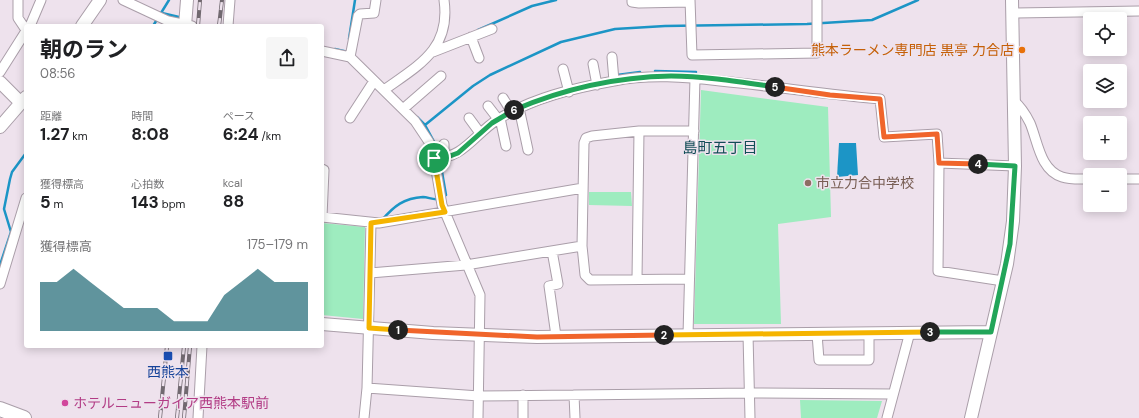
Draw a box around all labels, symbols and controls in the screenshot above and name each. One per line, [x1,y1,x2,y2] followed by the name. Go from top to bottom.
[1083,12,1127,212] map controls
[1083,12,1127,56] button: locate
[40,35,128,64] text: 朝のラン
[266,37,308,79] button: share
[811,41,1014,59] place label: 熊本ラーメン専門店 黒亭 力合店
[1017,45,1027,55] marker: 熊本ラーメン専門店 黒亭 力合店
[1083,64,1127,108] button: layers
[40,65,76,82] text: 08:56
[765,77,785,97] pin: 5
[772,80,778,94] text: 5
[504,100,524,120] pin: 6
[511,103,517,117] text: 6
[40,109,62,123] text: 距離
[131,109,153,123] text: 時間
[223,109,255,123] text: ペース
[1083,116,1127,160] button: +
[40,123,69,145] text: 1.27
[131,123,169,145] text: 8:08
[223,123,259,145] text: 6:24
[69,129,88,143] text: km
[259,129,281,143] text: /km
[682,138,758,158] district label: 島町五丁目
[417,141,451,175] pin
[423,147,445,169] icon: arrive
[968,154,988,174] pin: 4
[974,157,982,171] text: 4
[1083,168,1127,212] button: −
[816,174,914,192] place label: 市立力合中学校
[223,176,243,190] text: kcal
[40,177,84,191] text: 獲得標高
[131,177,164,191] text: 心拍数
[803,178,813,188] marker: 市立力合中学校
[223,190,244,212] text: 88
[40,191,51,213] text: 5
[131,191,159,213] text: 143
[51,197,63,211] text: m
[159,197,185,211] text: bpm
[247,236,308,253] text: 175–179 m
[40,238,92,255] text: 獲得標高
[388,320,408,340] pin: 1
[920,322,940,342] pin: 3
[396,323,400,337] text: 1
[654,325,674,345] pin: 2
[927,325,933,339] text: 3
[661,328,667,342] text: 2
[162,350,174,362] marker: 西熊本
[147,363,189,381] place label: 西熊本
[73,394,269,412] place label: ホテルニューガイア西熊本駅前
[60,398,70,408] marker: ホテルニューガイア西熊本駅前

